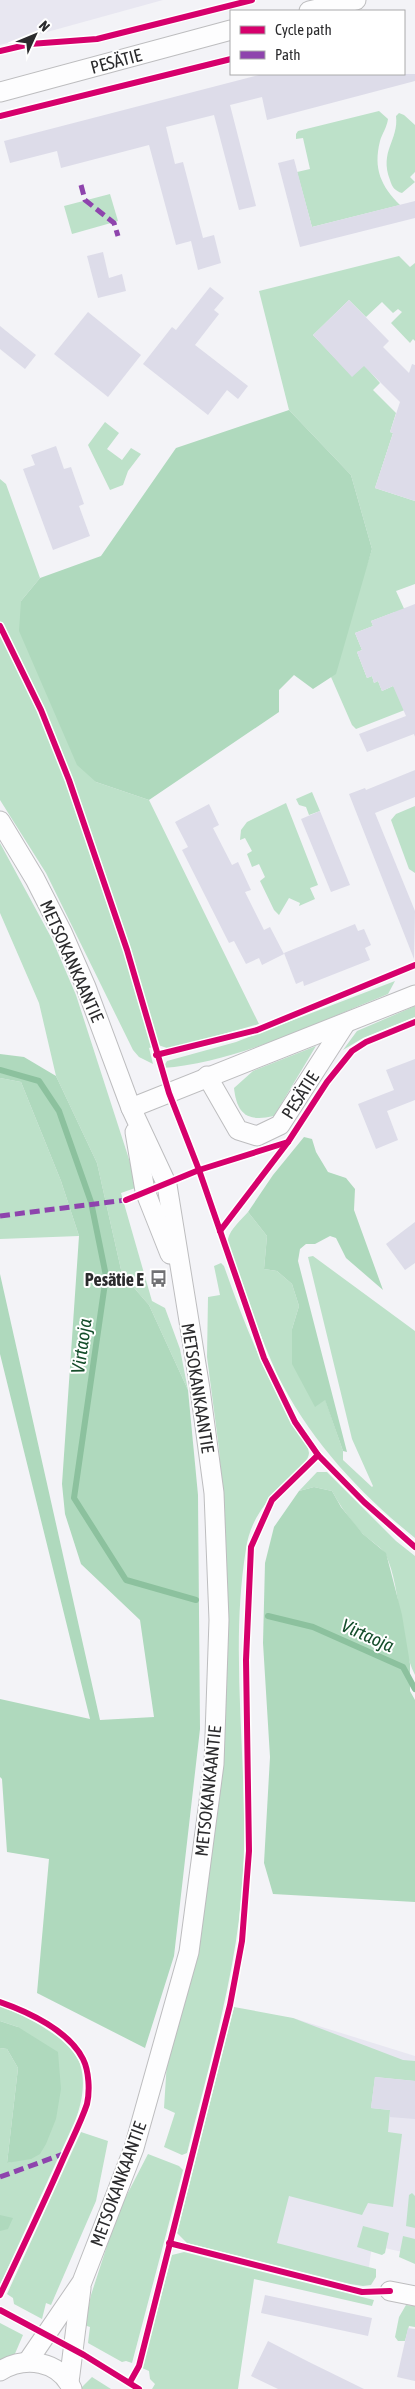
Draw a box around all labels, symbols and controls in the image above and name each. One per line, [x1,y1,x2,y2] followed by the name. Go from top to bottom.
[10,10,60,60] north arrow
[230,10,405,75] legend
[36,17,53,34] text: N
[275,21,332,38] text: Cycle path
[88,44,144,78] street label: PESÄTIE
[275,46,301,63] text: Path
[36,897,108,1026] street label: METSOKANKAANTIE
[277,1067,323,1123] street label: PESÄTIE
[85,1269,144,1290] place label: Pesätie E
[148,1269,168,1289] bus stop icon: Pesätie E
[66,1317,96,1375] water label: Virtaoja
[177,1322,219,1455] street label: METSOKANKAANTIE
[338,1614,398,1656] water label: Virtaoja
[191,1724,225,1857] street label: METSOKANKAANTIE
[86,2118,150,2249] street label: METSOKANKAANTIE

